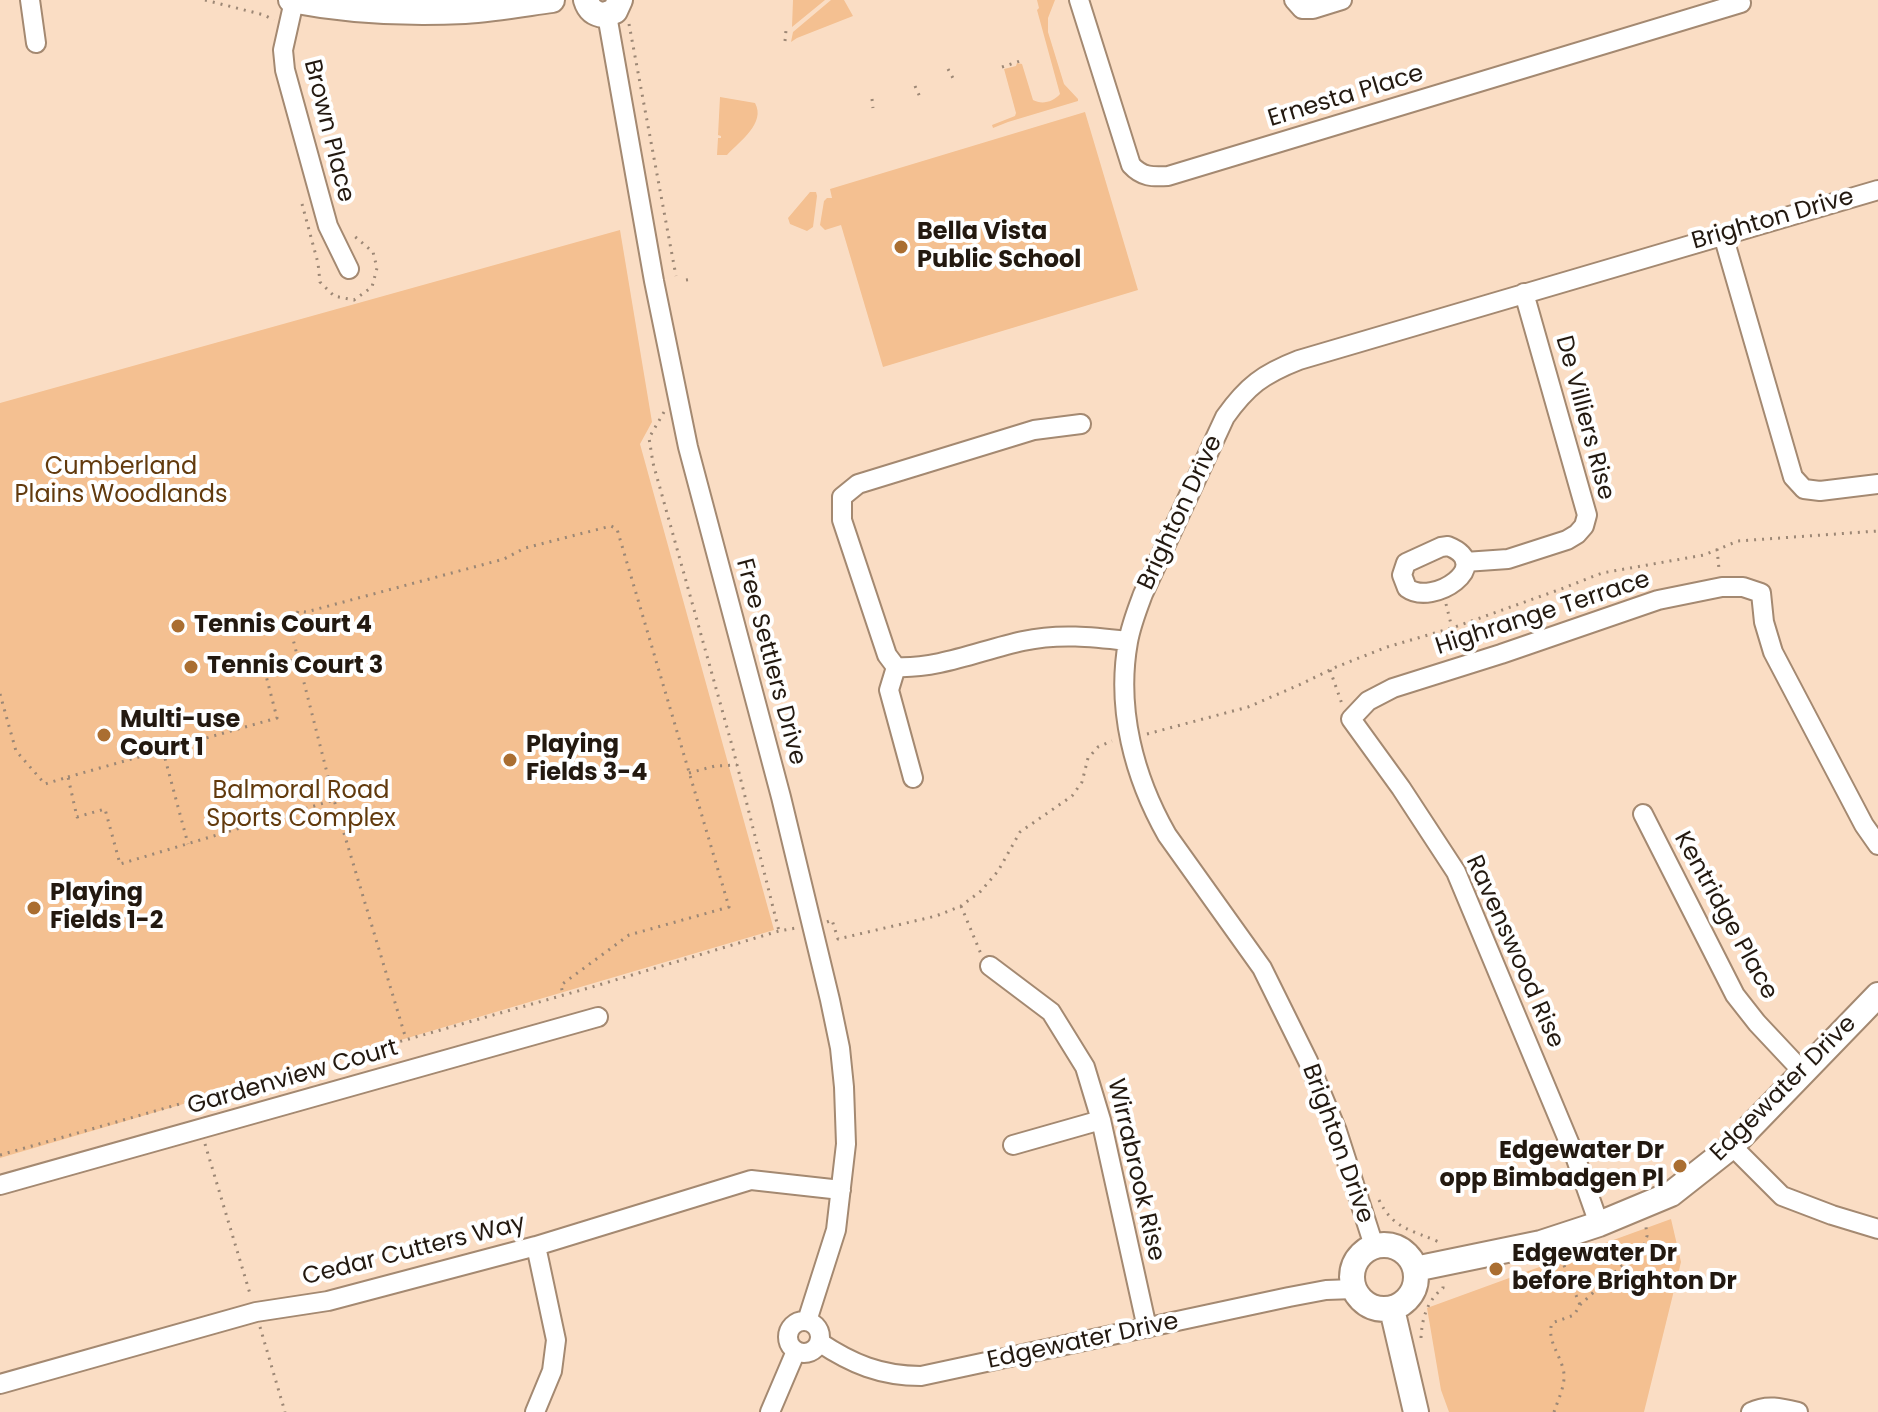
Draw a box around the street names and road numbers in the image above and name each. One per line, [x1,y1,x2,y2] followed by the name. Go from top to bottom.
[296,57,360,205] street label: Brown Place
[1265,60,1427,134] street label: Ernesta Place
[1689,183,1857,257] street label: Brighton Drive
[1548,333,1620,503] street label: De Villiers Rise
[1133,431,1229,595] street label: Brighton Drive
[729,556,811,768] street label: Free Settlers Drive
[1432,566,1654,662] street label: Highrange Terrace
[1667,827,1783,1005] street label: Kentridge Place
[1459,851,1569,1053] street label: Ravenswood Rise
[1705,1010,1863,1168] street label: Edgewater Drive
[184,1034,402,1122] street label: Gardenview Court
[1295,1061,1379,1227] street label: Brighton Drive
[1100,1076,1170,1264] street label: Wirrabrook Rise
[300,1209,528,1293] street label: Cedar Cutters Way
[985,1308,1181,1376] street label: Edgewater Drive

